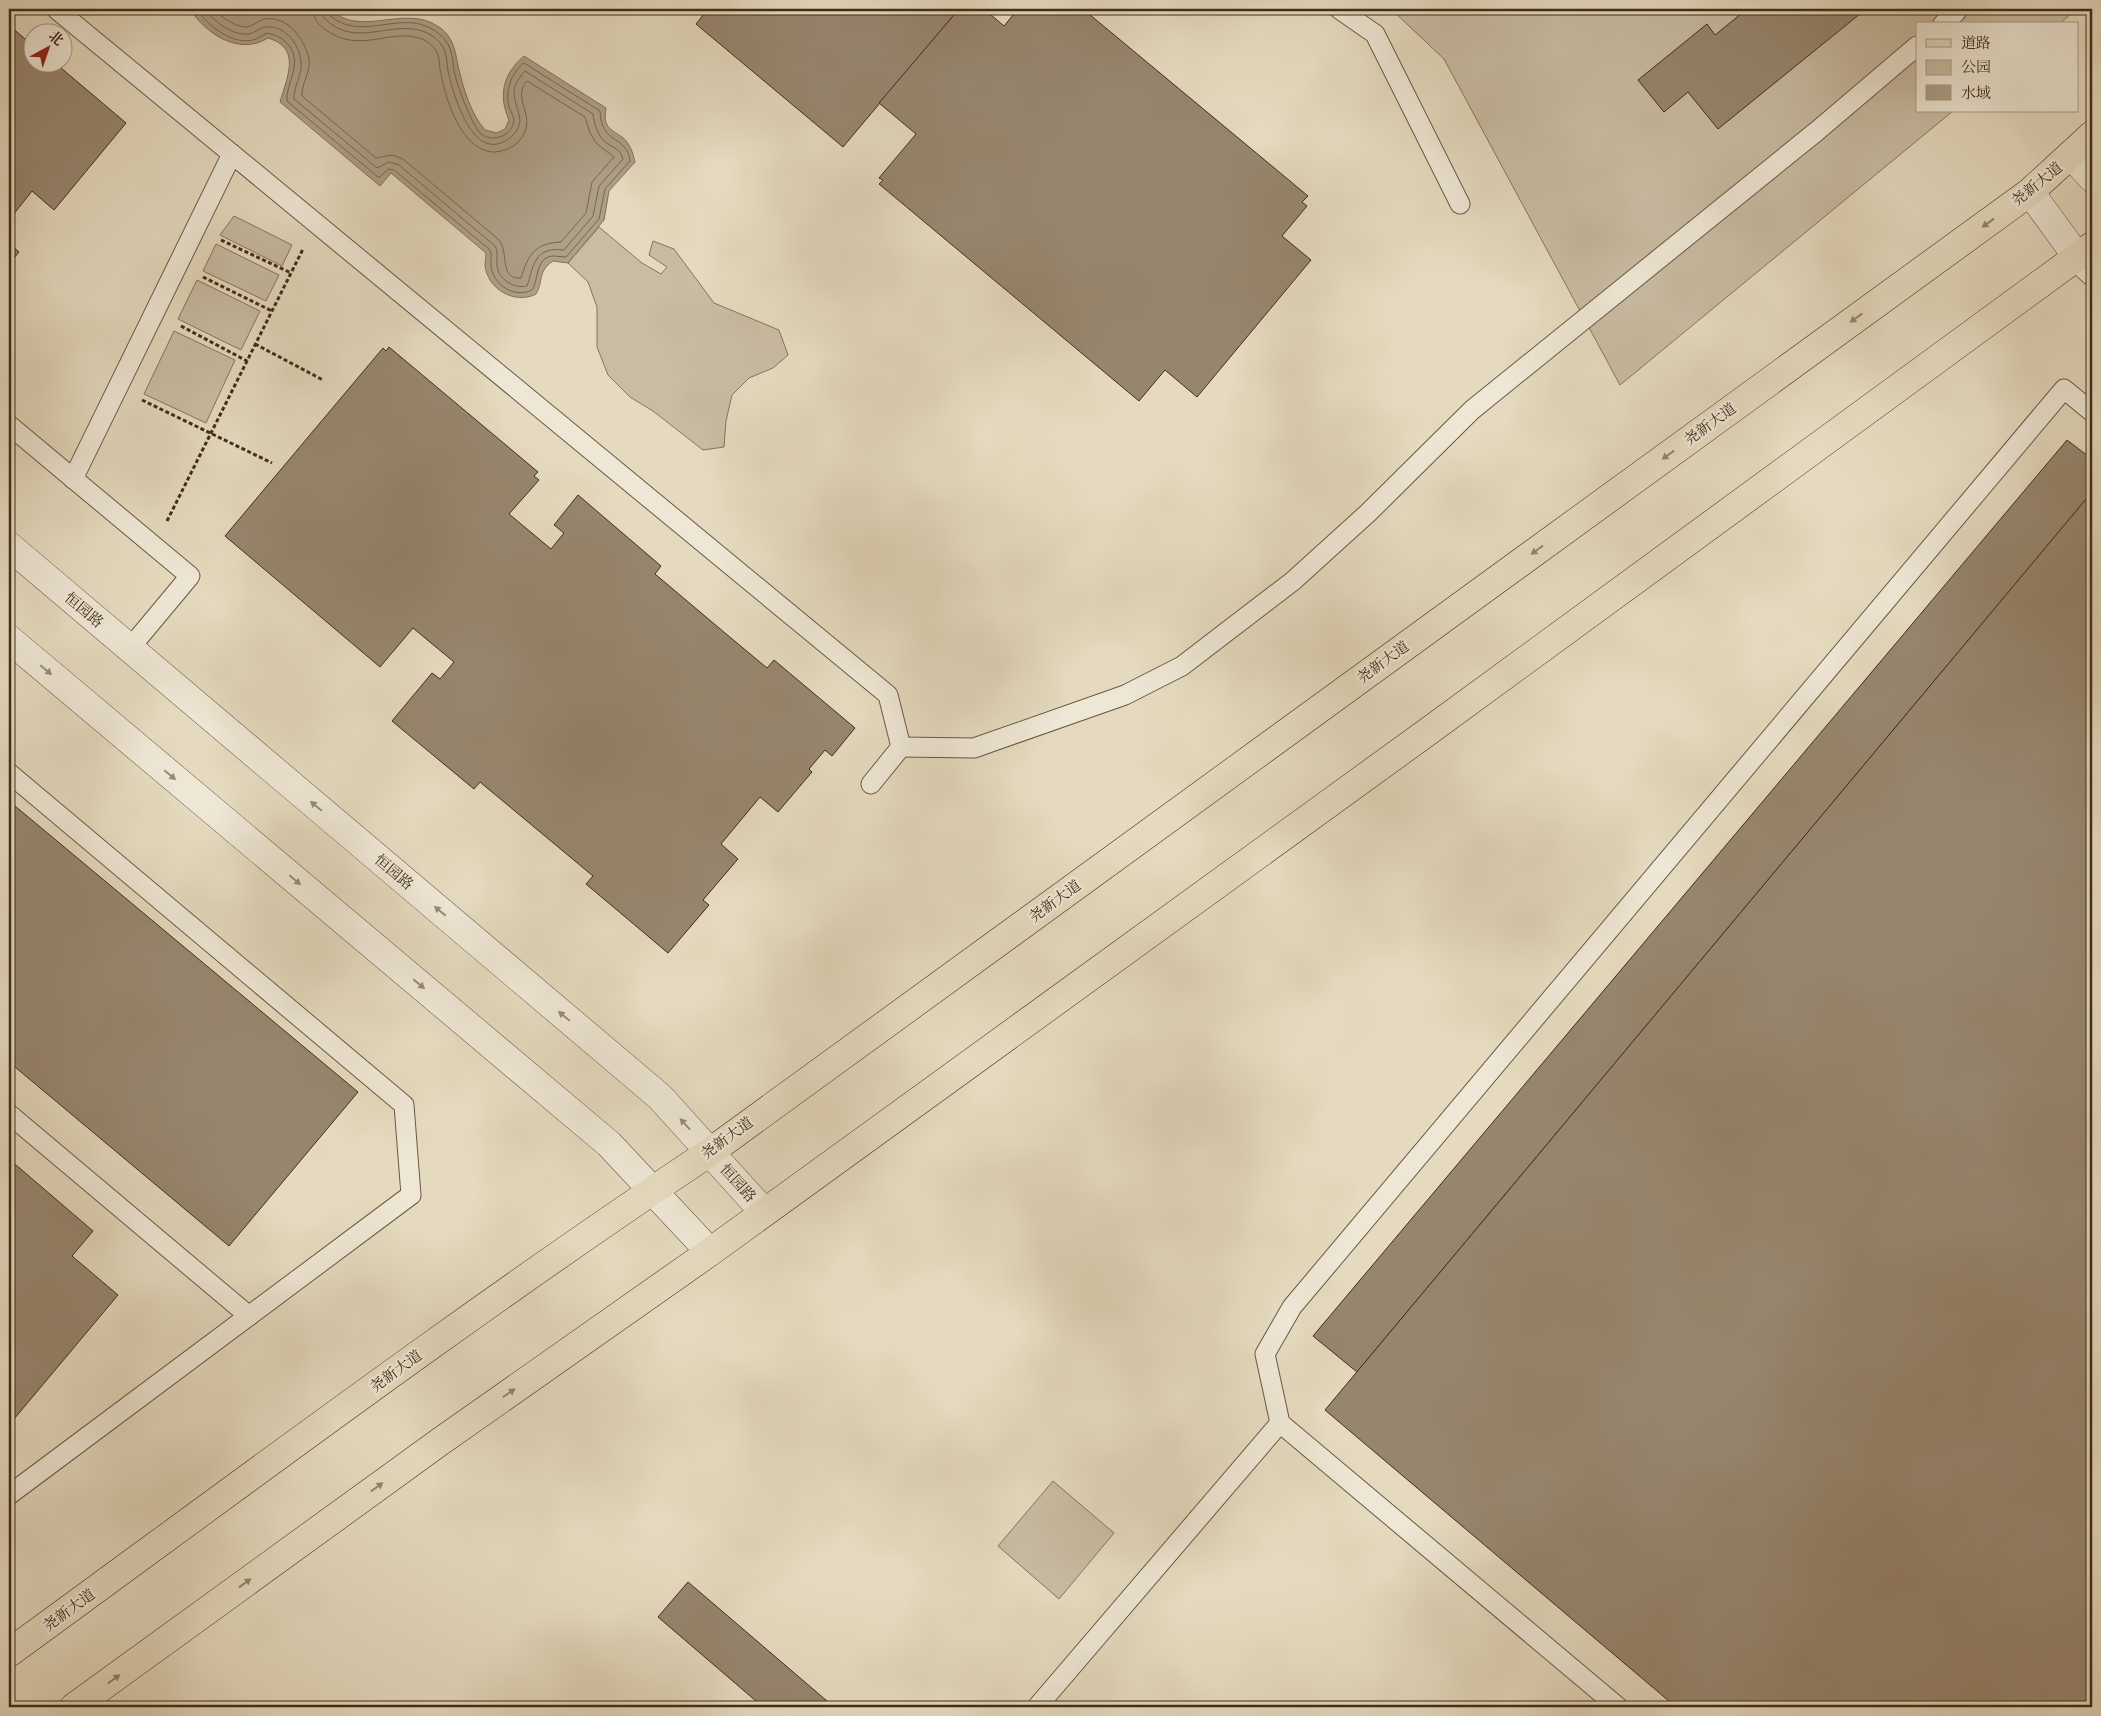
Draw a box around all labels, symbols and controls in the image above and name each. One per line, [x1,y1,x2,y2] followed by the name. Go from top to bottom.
[22,22,72,72] north arrow
[1916,22,2078,112] legend
[45,27,68,49] text: 北
[1961,33,1991,52] text: 道路
[1961,57,1991,76] text: 公园
[1961,83,1991,102] text: 水域
[2007,157,2066,210] street label: 尧新大道
[1982,217,1995,228] one-way arrow
[1849,313,1863,323] one-way arrow
[1680,398,1740,449] street label: 尧新大道
[1661,450,1675,460] one-way arrow
[1531,545,1544,556] one-way arrow
[61,588,108,631] street label: 恒园路
[1353,636,1413,687] street label: 尧新大道
[39,665,52,676] one-way arrow
[164,769,176,781] one-way arrow
[309,800,322,811] one-way arrow
[371,850,418,893] street label: 恒园路
[288,874,301,885] one-way arrow
[1025,875,1085,926] street label: 尧新大道
[433,905,446,916] one-way arrow
[412,979,425,990] one-way arrow
[557,1010,570,1021] one-way arrow
[697,1112,757,1163] street label: 尧新大道
[679,1118,690,1131] one-way arrow
[716,1160,760,1206] street label: 恒园路
[366,1345,426,1396] street label: 尧新大道
[502,1388,516,1398] one-way arrow
[370,1482,384,1492] one-way arrow
[238,1578,252,1588] one-way arrow
[39,1584,99,1635] street label: 尧新大道
[107,1673,120,1684] one-way arrow

